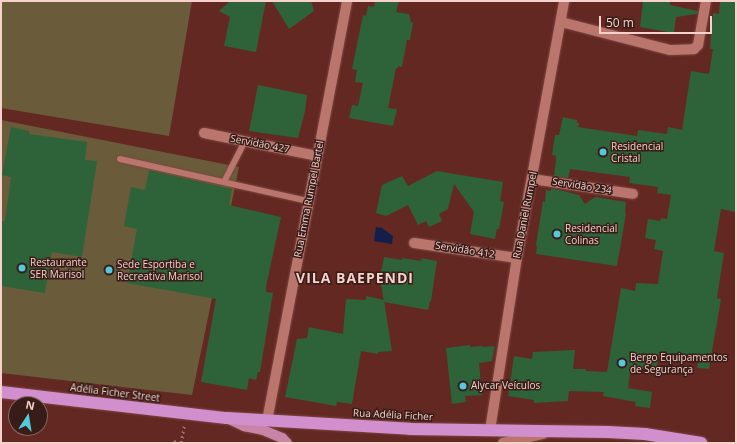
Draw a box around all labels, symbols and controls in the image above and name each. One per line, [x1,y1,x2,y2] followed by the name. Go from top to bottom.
[601,8,714,34] scale bar
[606,14,634,31] text: 50 m
[229,132,291,156] street label: Servidão 427
[292,139,326,259] street label: Rua Emma Rumpel Bartel
[611,140,663,164] place label: Residencial Cristal
[598,147,608,157] marker: Residencial Cristal
[511,170,539,260] street label: Rua Daniel Rumpel
[551,175,613,197] street label: Servidão 234
[565,222,617,246] place label: Residencial Colinas
[552,229,562,239] marker: Residencial Colinas
[434,239,496,261] street label: Servidão 412
[30,256,87,280] place label: Restaurante SER Marisol
[117,258,203,282] place label: Sede Esportiba e Recreativa Marisol
[17,263,27,273] marker: Restaurante SER Marisol
[104,265,114,275] marker: Sede Esportiba e Recreativa Marisol
[296,270,414,286] district label: VILA BAEPENDI
[630,351,728,374] place label: Bergo Equipamentos de Segurança
[617,358,627,368] marker: Bergo Equipamentos de Segurança
[471,380,540,392] place label: Alycar Veículos
[458,381,468,391] marker: Alycar Veículos
[70,382,160,404] street label: Adélia Ficher Street
[8,396,48,436] north arrow
[24,396,36,413] text: N
[353,407,433,423] street label: Rua Adélia Ficher

